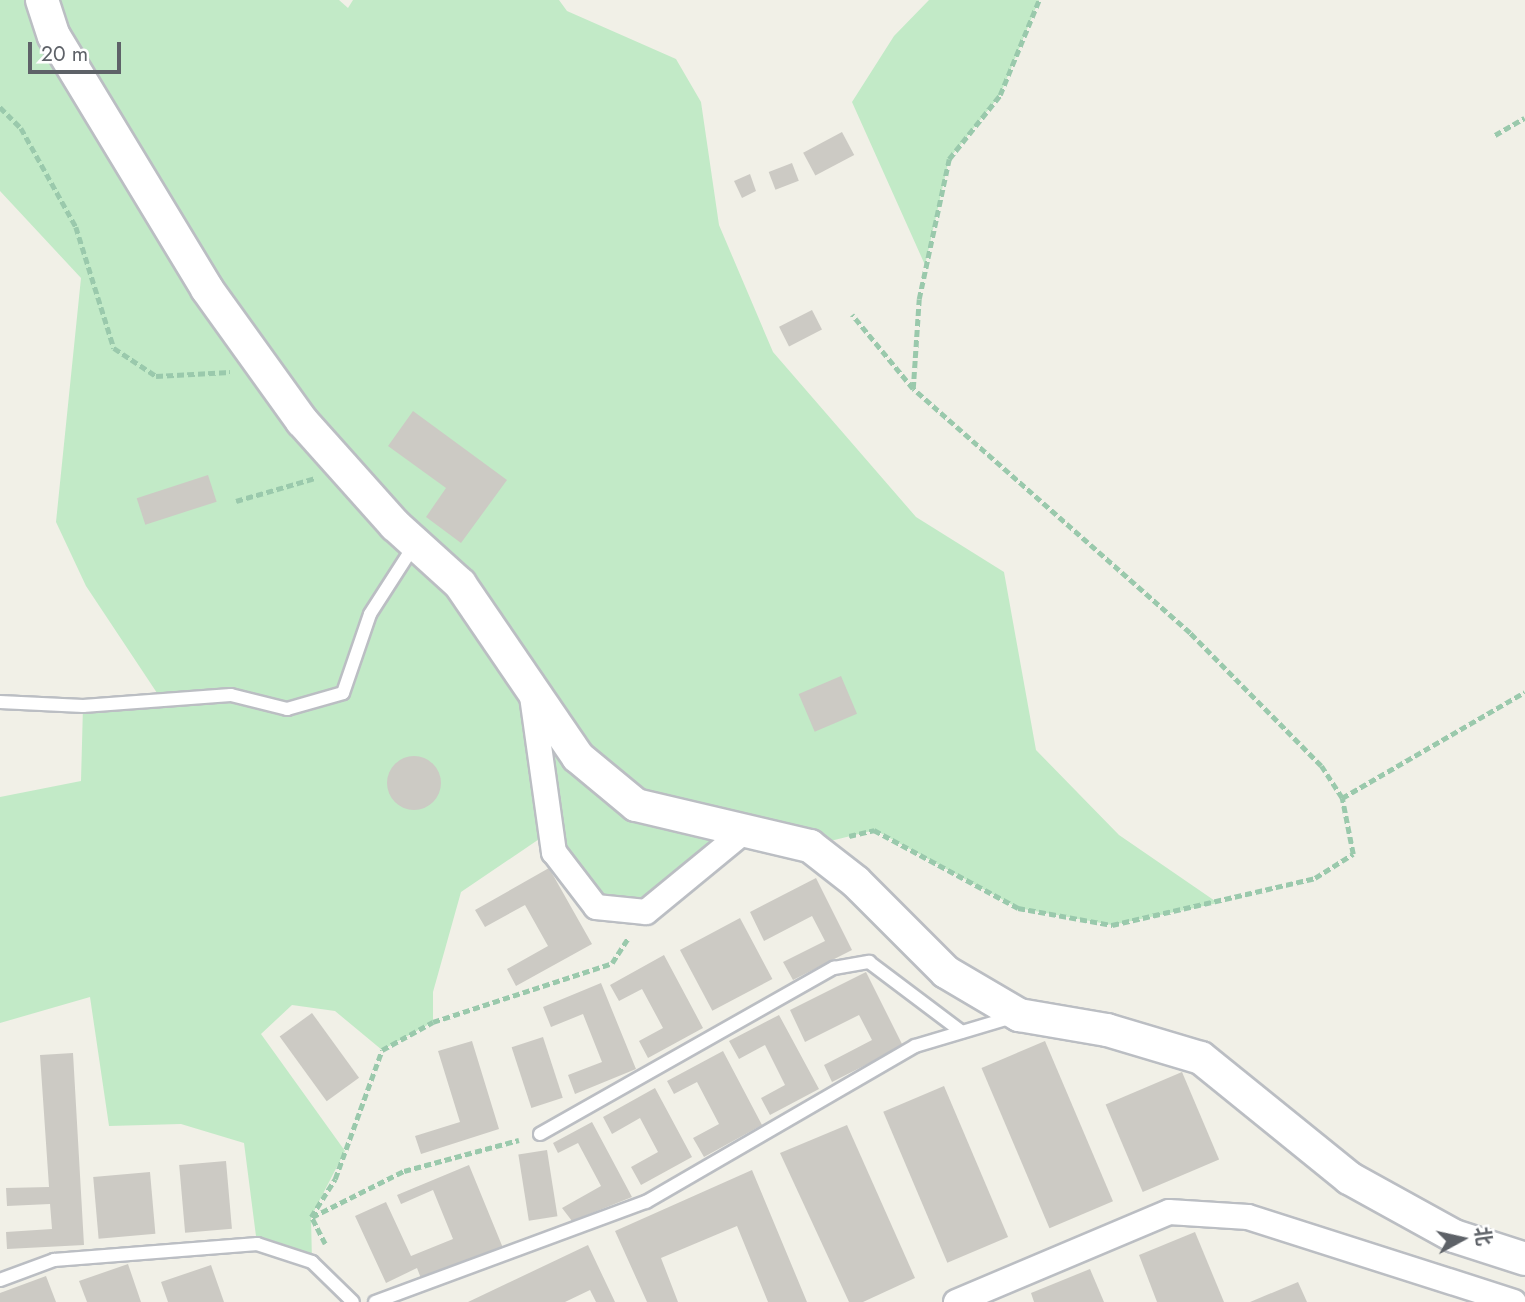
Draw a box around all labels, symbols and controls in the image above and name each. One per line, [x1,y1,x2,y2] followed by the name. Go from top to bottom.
[32,28,124,72] scale bar
[41,39,88,69] text: 20 m
[1427,1204,1497,1274] north arrow
[1469,1225,1498,1247] text: 北

